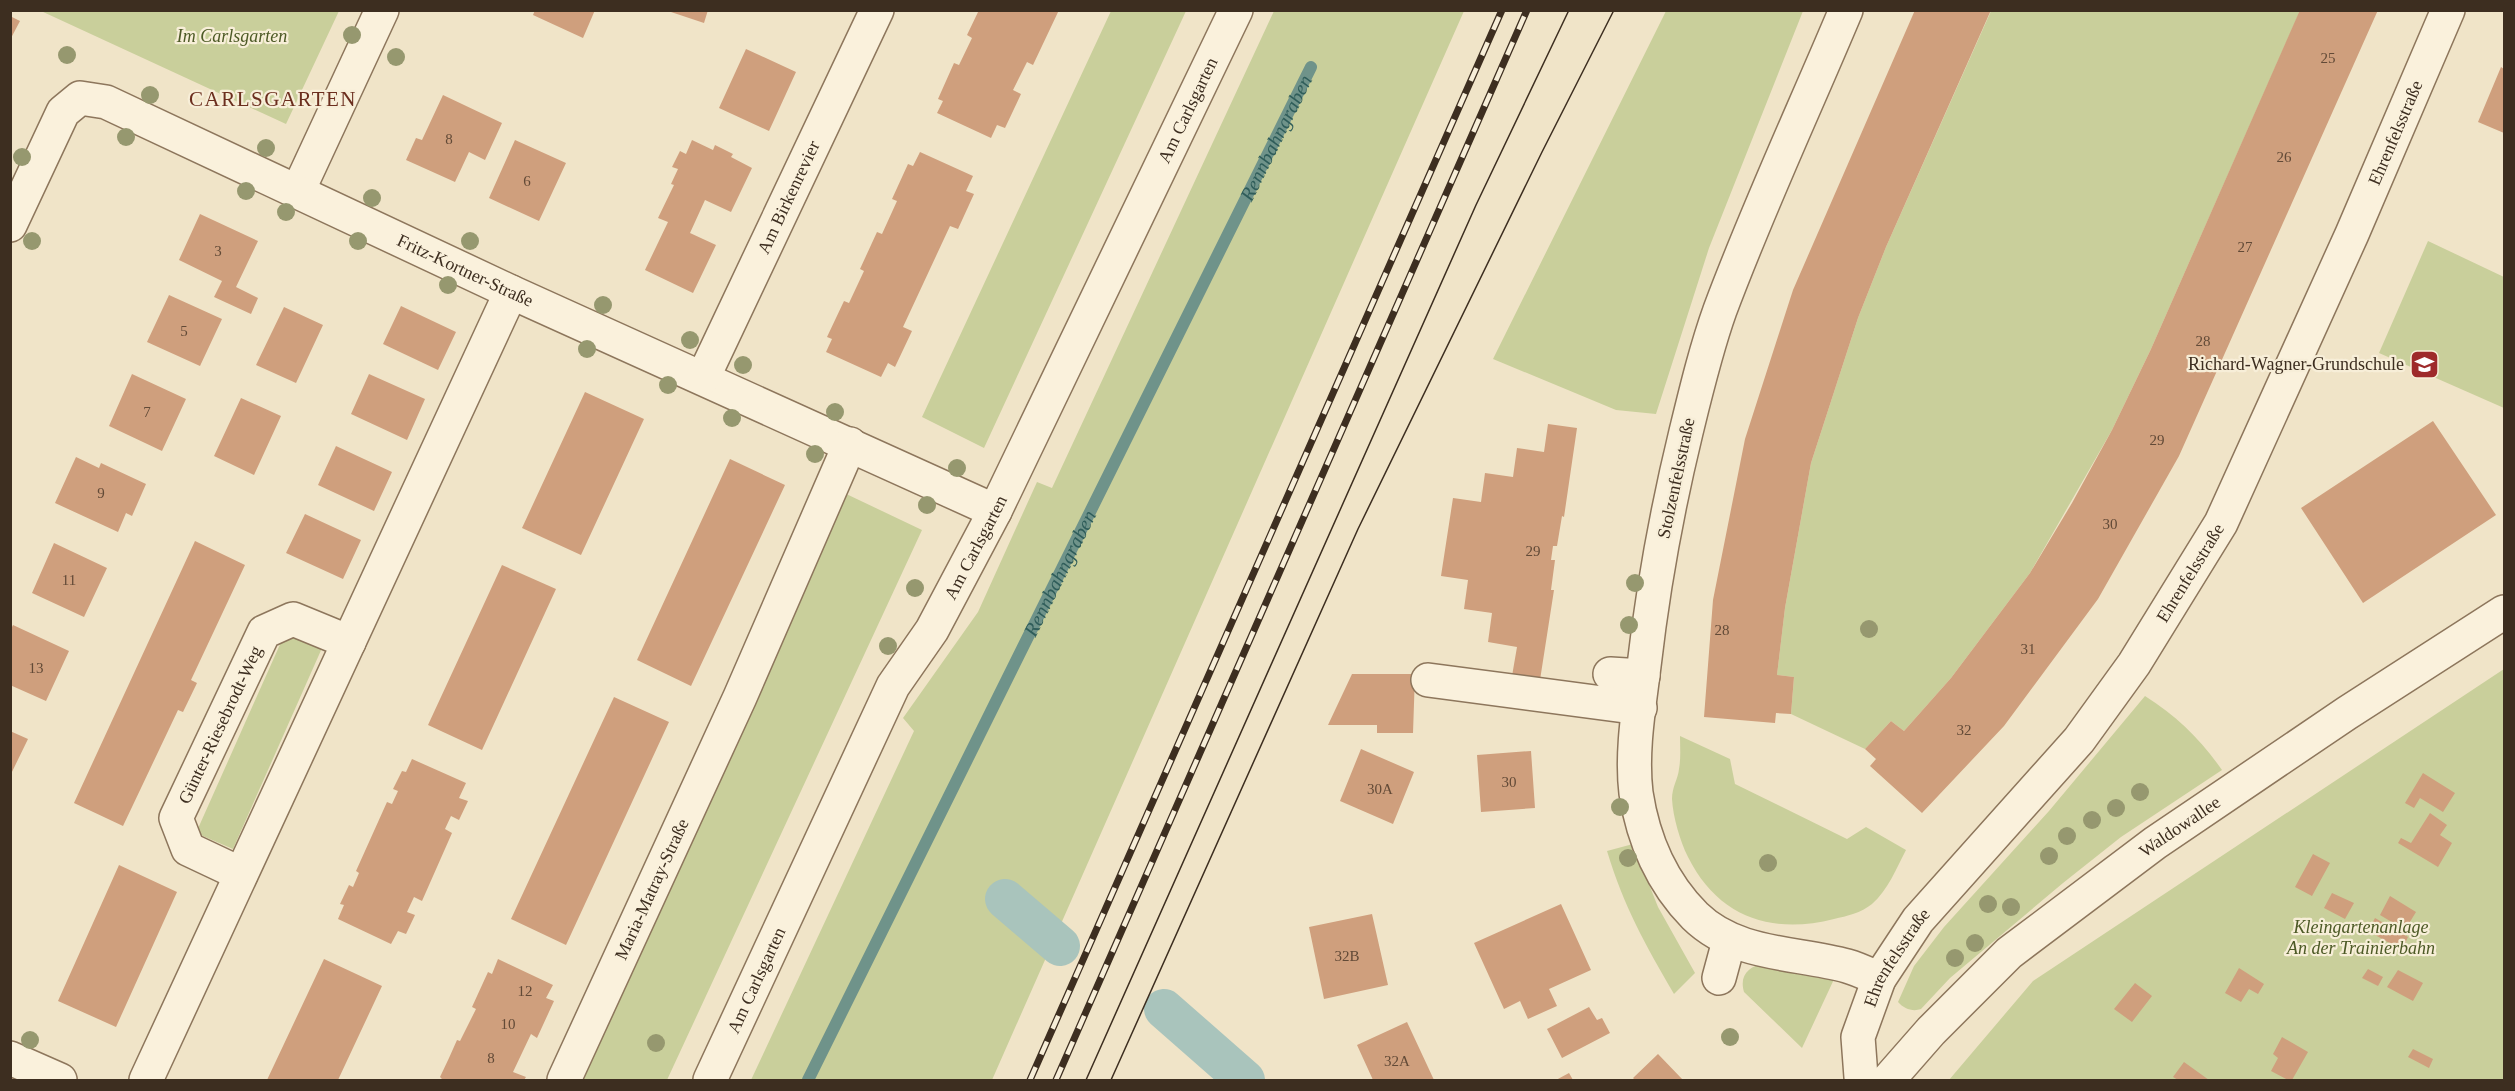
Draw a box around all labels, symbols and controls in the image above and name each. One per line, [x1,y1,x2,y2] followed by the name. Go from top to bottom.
[176,26,287,46] park label: Im Carlsgarten
[2321,50,2336,66] house number: 25
[1154,54,1222,166] street label: Am Carlsgarten
[1235,71,1316,205] water label: Rennbahngraben
[2364,77,2427,188] street label: Ehrenfelsstraße
[189,87,357,111] district label: CARLSGARTEN
[445,131,453,147] house number: 8
[753,138,824,257] street label: Am Birkenrevier
[2277,149,2292,165] house number: 26
[523,173,531,189] house number: 6
[394,230,536,311] street label: Fritz-Kortner-Straße
[2238,239,2253,255] house number: 27
[214,243,222,259] house number: 3
[180,323,188,339] house number: 5
[2196,333,2211,349] house number: 28
[2409,348,2441,380] school or university icon: Richard-Wagner-Grundschule
[2188,354,2404,374] place label: Richard-Wagner-Grundschule
[143,404,151,420] house number: 7
[1653,416,1699,540] street label: Stolzenfelsstraße
[2150,432,2165,448] house number: 29
[97,485,105,501] house number: 9
[940,492,1011,603] street label: Am Carlsgarten
[1019,506,1100,641] water label: Rennbahngraben
[2103,516,2118,532] house number: 30
[2152,520,2228,626] street label: Ehrenfelsstraße
[1526,543,1541,559] house number: 29
[62,572,76,588] house number: 11
[1715,622,1730,638] house number: 28
[2021,641,2036,657] house number: 31
[174,643,266,807] street label: Günter-Riesebrodt-Weg
[29,660,44,676] house number: 13
[1957,722,1972,738] house number: 32
[1502,774,1517,790] house number: 30
[1367,781,1393,797] house number: 30A
[2135,792,2224,861] street label: Waldowallee
[611,815,693,963] street label: Maria-Matray-Straße
[1860,904,1934,1010] street label: Ehrenfelsstraße
[2286,917,2435,958] park label: Kleingartenanlage An der Trainierbahn
[723,924,790,1036] street label: Am Carlsgarten
[1334,948,1360,964] house number: 32B
[518,983,533,999] house number: 12
[501,1016,516,1032] house number: 10
[487,1050,495,1066] house number: 8
[1384,1053,1410,1069] house number: 32A

